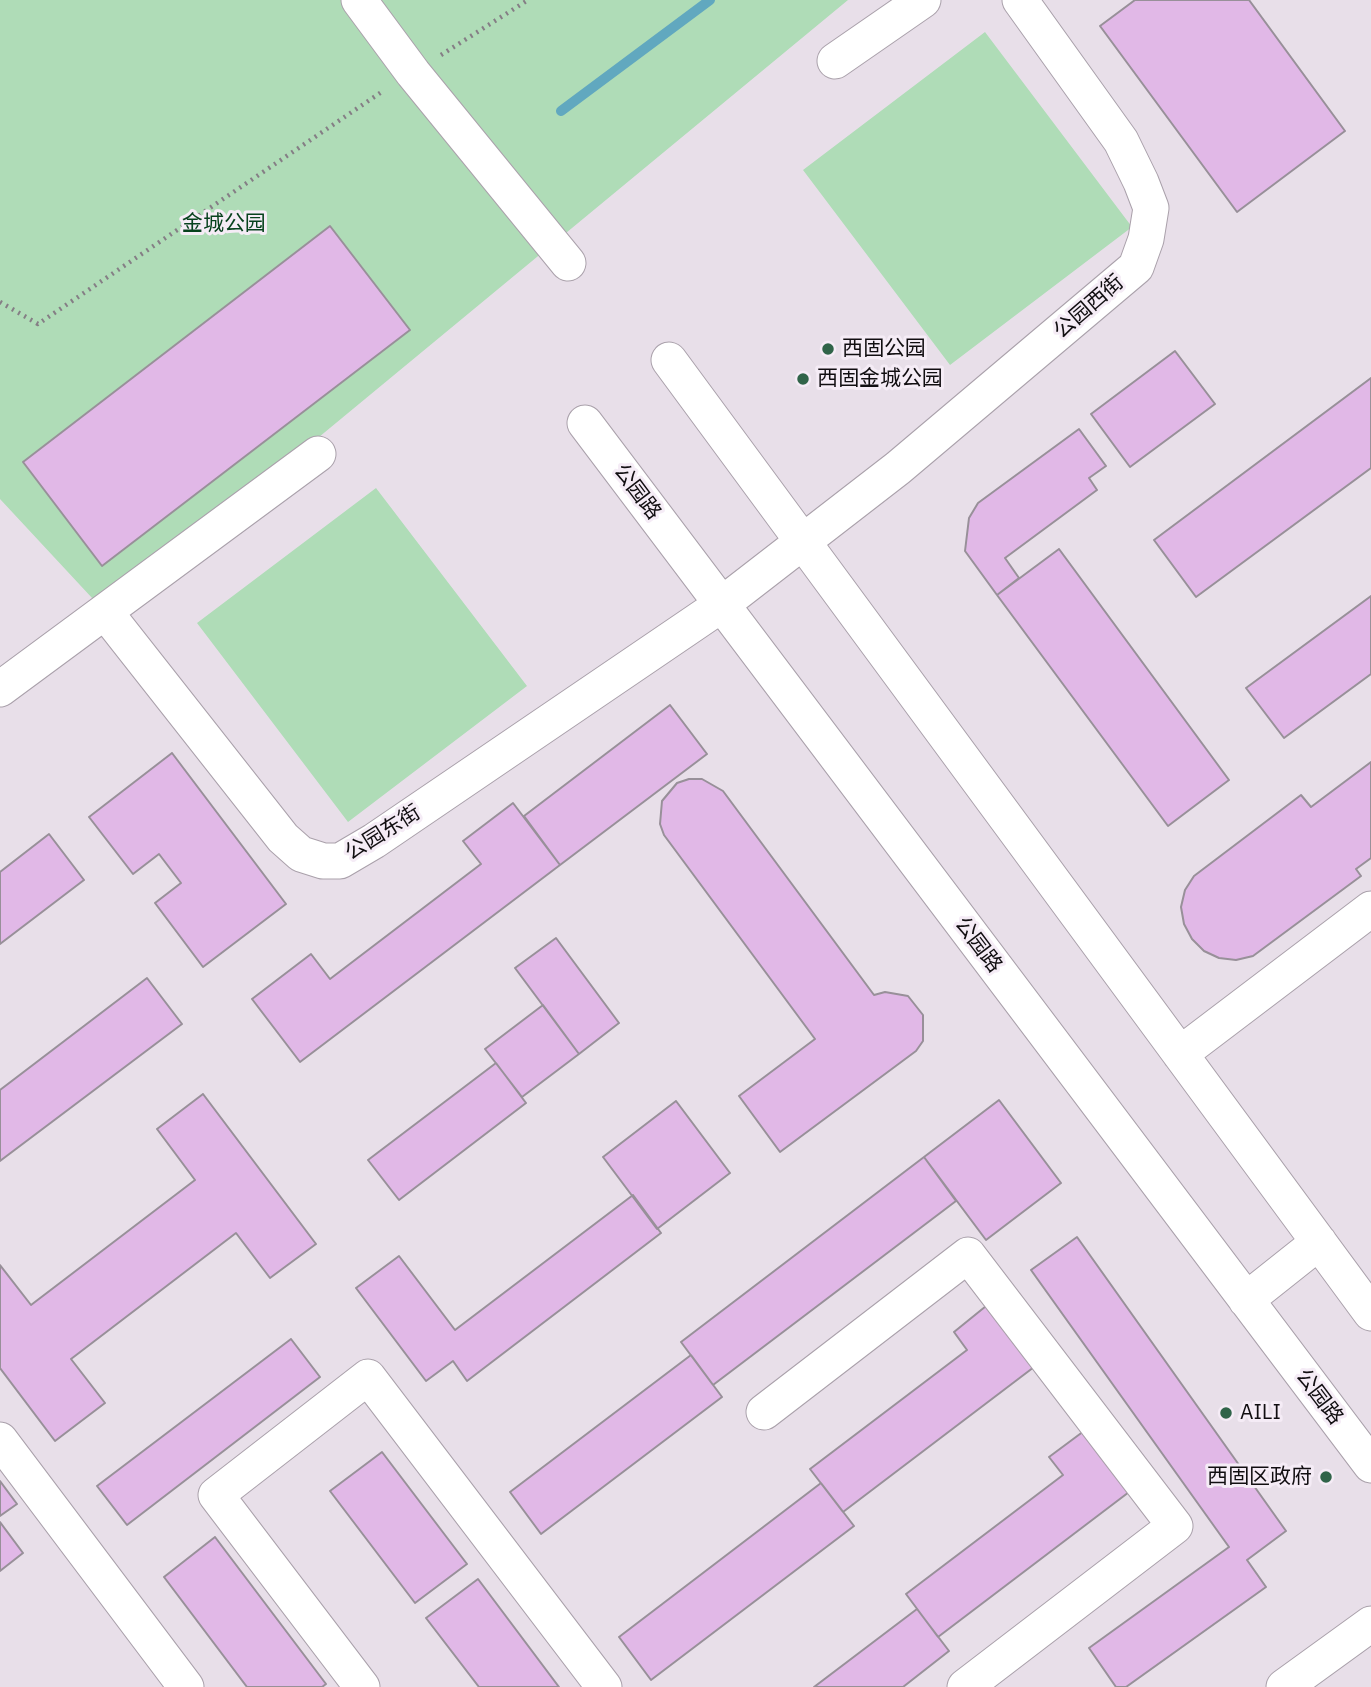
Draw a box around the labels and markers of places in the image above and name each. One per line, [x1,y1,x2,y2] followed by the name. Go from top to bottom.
[842,336,926,362] place label: 西固公园
[820,341,836,357] marker: 西固公园
[817,366,943,392] place label: 西固金城公园
[795,371,811,387] marker: 西固金城公园
[1240,1400,1281,1426] place label: AILI
[1218,1405,1234,1421] marker: AILI
[1207,1464,1312,1490] place label: 西固区政府
[1318,1469,1334,1485] marker: 西固区政府

